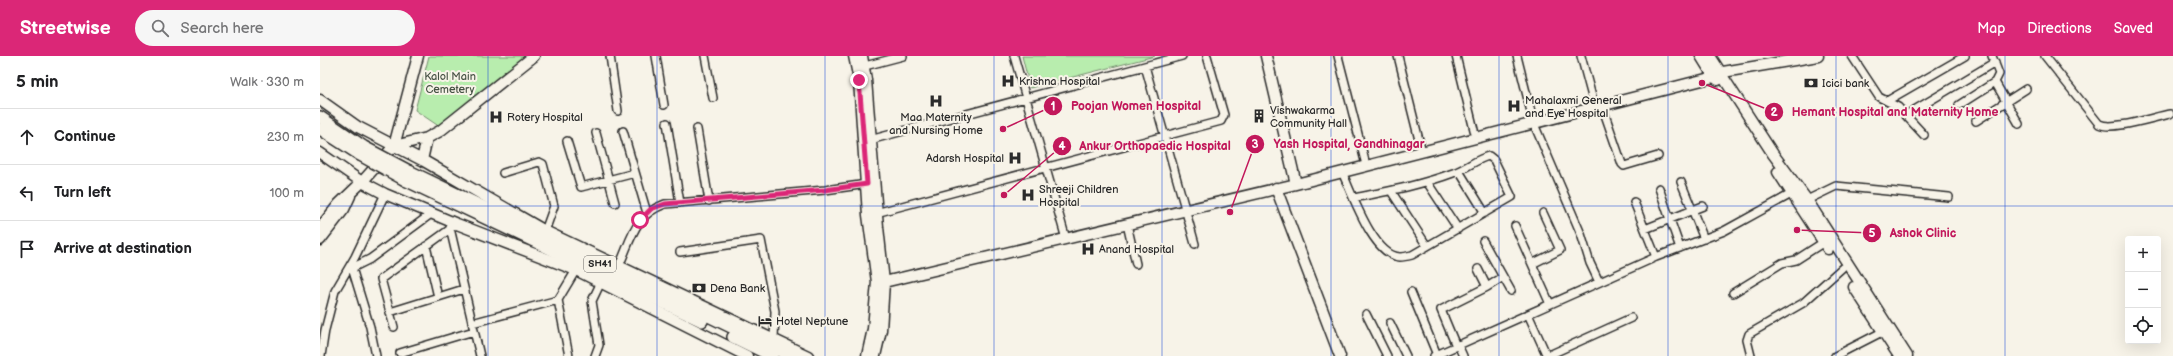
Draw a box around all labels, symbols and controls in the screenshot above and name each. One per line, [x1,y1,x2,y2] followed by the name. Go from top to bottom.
[135,10,415,46] search box
[20,17,111,40] text: Streetwise
[149,17,171,39] icon: search
[181,19,264,38] text: Search here
[1977,20,2005,37] text: Map
[2027,20,2092,37] text: Directions
[2114,20,2153,37] text: Saved
[424,70,476,96] park label: Kalol Main Cemetery
[850,71,868,89] route end
[16,72,59,92] text: 5 min
[1000,73,1016,89] hospital icon: Krishna Hospital
[230,74,304,90] text: Walk · 330 m
[1019,75,1100,88] place label: Krishna Hospital
[1803,75,1819,91] bank icon: Icici bank
[1822,77,1870,90] place label: Icici bank
[928,93,944,109] hospital icon: Maa Maternity and Nursing Home
[1043,94,1209,118] callout: Poojan Women Hospital
[1525,94,1621,120] place label: Mahalaxmi General and Eye Hospital
[1506,98,1522,114] hospital icon: Mahalaxmi General and Eye Hospital
[1050,99,1056,114] text: 1
[1071,99,1201,114] text: Poojan Women Hospital
[1764,100,2007,124] callout: Hemant Hospital and Maternity Home
[1270,104,1347,130] place label: Vishwakarma Community Hall
[1770,105,1778,120] text: 2
[1792,105,1998,120] text: Hemant Hospital and Maternity Home
[1251,108,1267,124] building icon: Vishwakarma Community Hall
[488,109,504,125] hospital icon: Rotery Hospital
[507,111,583,124] place label: Rotery Hospital
[889,111,983,137] place label: Maa Maternity and Nursing Home
[16,126,38,148] icon: ahead
[54,127,116,146] text: Continue
[267,129,304,145] text: 230 m
[1245,132,1432,156] callout: Yash Hospital, Gandhinagar
[1052,134,1239,158] callout: Ankur Orthopaedic Hospital
[1251,137,1259,152] text: 3
[1274,137,1425,152] text: Yash Hospital, Gandhinagar
[1058,139,1066,154] text: 4
[1078,139,1231,154] text: Ankur Orthopaedic Hospital
[1007,150,1023,166] hospital icon: Adarsh Hospital
[926,152,1004,165] place label: Adarsh Hospital
[16,182,38,204] icon: left
[54,183,111,202] text: Turn left
[1039,183,1118,209] place label: Shreeji Children Hospital
[269,185,304,201] text: 100 m
[1020,187,1036,203] hospital icon: Shreeji Children Hospital
[631,211,649,229] route start
[1862,221,1964,245] callout: Ashok Clinic
[1869,226,1876,241] text: 5
[1889,226,1957,241] text: Ashok Clinic
[2125,236,2161,344] map controls
[2125,236,2161,272] button: +
[16,238,38,260] icon: arrive
[54,239,192,258] text: Arrive at destination
[1080,241,1096,257] hospital icon: Anand Hospital
[1099,243,1174,256] place label: Anand Hospital
[584,256,616,272] road number: SH41
[2125,272,2161,308] button: −
[691,280,707,296] bank icon: Dena Bank
[710,282,766,295] place label: Dena Bank
[2125,308,2161,344] button: locate
[757,313,773,329] hotel icon: Hotel Neptune
[776,315,849,328] place label: Hotel Neptune

